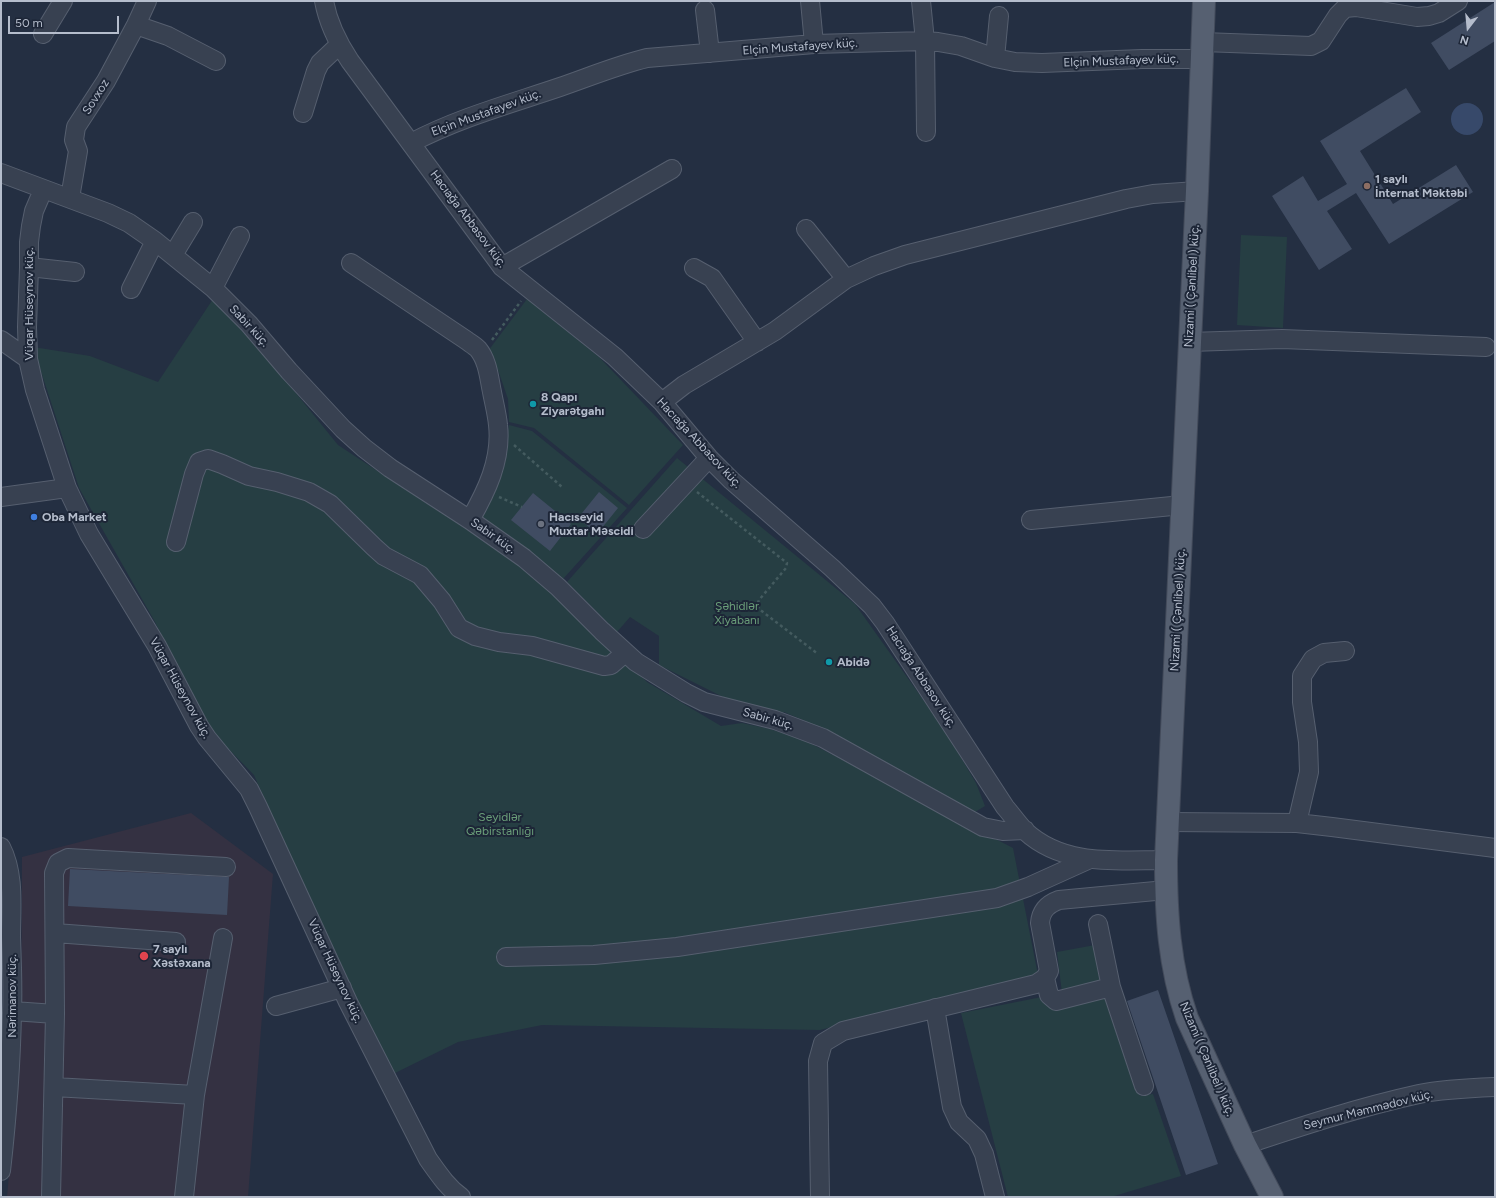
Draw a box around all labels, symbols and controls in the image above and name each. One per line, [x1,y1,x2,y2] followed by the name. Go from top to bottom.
[10,8,121,34] scale bar
[1448,8,1488,48] north arrow
[15,16,43,30] text: 50 m
[1459,33,1470,47] text: N
[742,36,858,58] street label: Elçin Mustafayev küç.
[1063,52,1179,70] street label: Elçin Mustafayev küç.
[80,77,112,117] street label: Sovxoz
[429,86,543,140] street label: Elçin Mustafayev küç.
[427,168,509,270] street label: Hacıağa Abbasov küç.
[1375,172,1467,200] place label: 1 saylı İnternat Məktəbi
[1362,181,1372,191] marker: 1 saylı İnternat Məktəbi
[1182,224,1202,348] street label: Nizami ( Çənlibel ) küç.
[22,247,36,361] street label: Vüqar Hüseynov küç.
[226,302,272,350] street label: Sabir küç.
[541,390,604,418] place label: 8 Qapı Ziyarətgahı
[653,395,745,491] street label: Hacıağa Abbasov küç.
[528,399,538,409] marker: 8 Qapı Ziyarətgahı
[42,510,107,524] place label: Oba Market
[549,510,634,538] place label: Hacıseyid Muxtar Məscidi
[29,512,39,522] marker: Oba Market
[468,515,518,557] street label: Sabir küç.
[536,519,546,529] marker: Hacıseyid Muxtar Məscidi
[1168,548,1188,672] street label: Nizami ( Çənlibel ) küç.
[714,599,760,627] park label: Şəhidlər Xiyabanı
[883,624,959,730] street label: Hacıağa Abbasov küç.
[146,635,214,741] street label: Vüqar Hüseynov küç.
[837,655,870,669] place label: Abidə
[824,657,834,667] marker: Abidə
[741,705,795,733] street label: Sabir küç.
[466,810,534,838] park label: Seyidlər Qəbirstanlığı
[305,917,365,1025] street label: Vüqar Hüseynov küç.
[153,942,211,970] place label: 7 saylı Xəstəxana
[138,950,150,962] marker: 7 saylı Xəstəxana
[5,954,19,1038] street label: Nərimanov küç.
[1176,1000,1238,1118] street label: Nizami ( Çənlibel ) küç.
[1302,1087,1434,1133] street label: Seymur Məmmədov küç.

